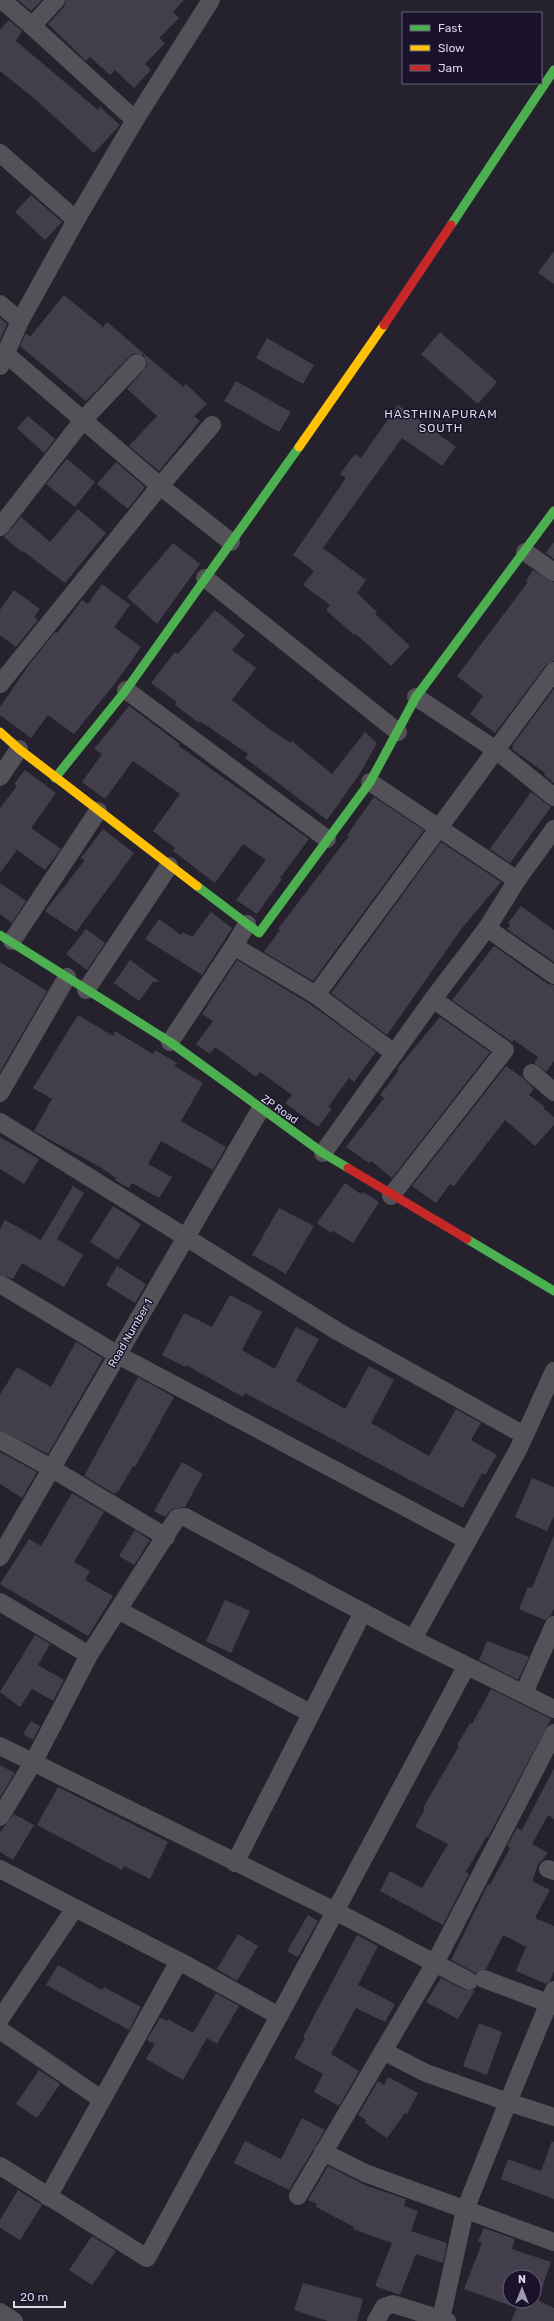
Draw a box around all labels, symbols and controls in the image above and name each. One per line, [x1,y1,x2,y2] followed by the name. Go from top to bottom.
[402,12,542,84] legend
[438,21,462,35] text: Fast
[438,41,465,55] text: Slow
[438,61,463,75] text: Jam
[384,407,498,435] district label: HASTHINAPURAM SOUTH
[259,1092,301,1127] street label: ZP Road
[106,1297,155,1370] street label: Road Number 1
[502,2269,542,2309] north arrow
[518,2273,526,2286] text: N
[14,2283,65,2309] scale bar
[20,2290,48,2304] text: 20 m

